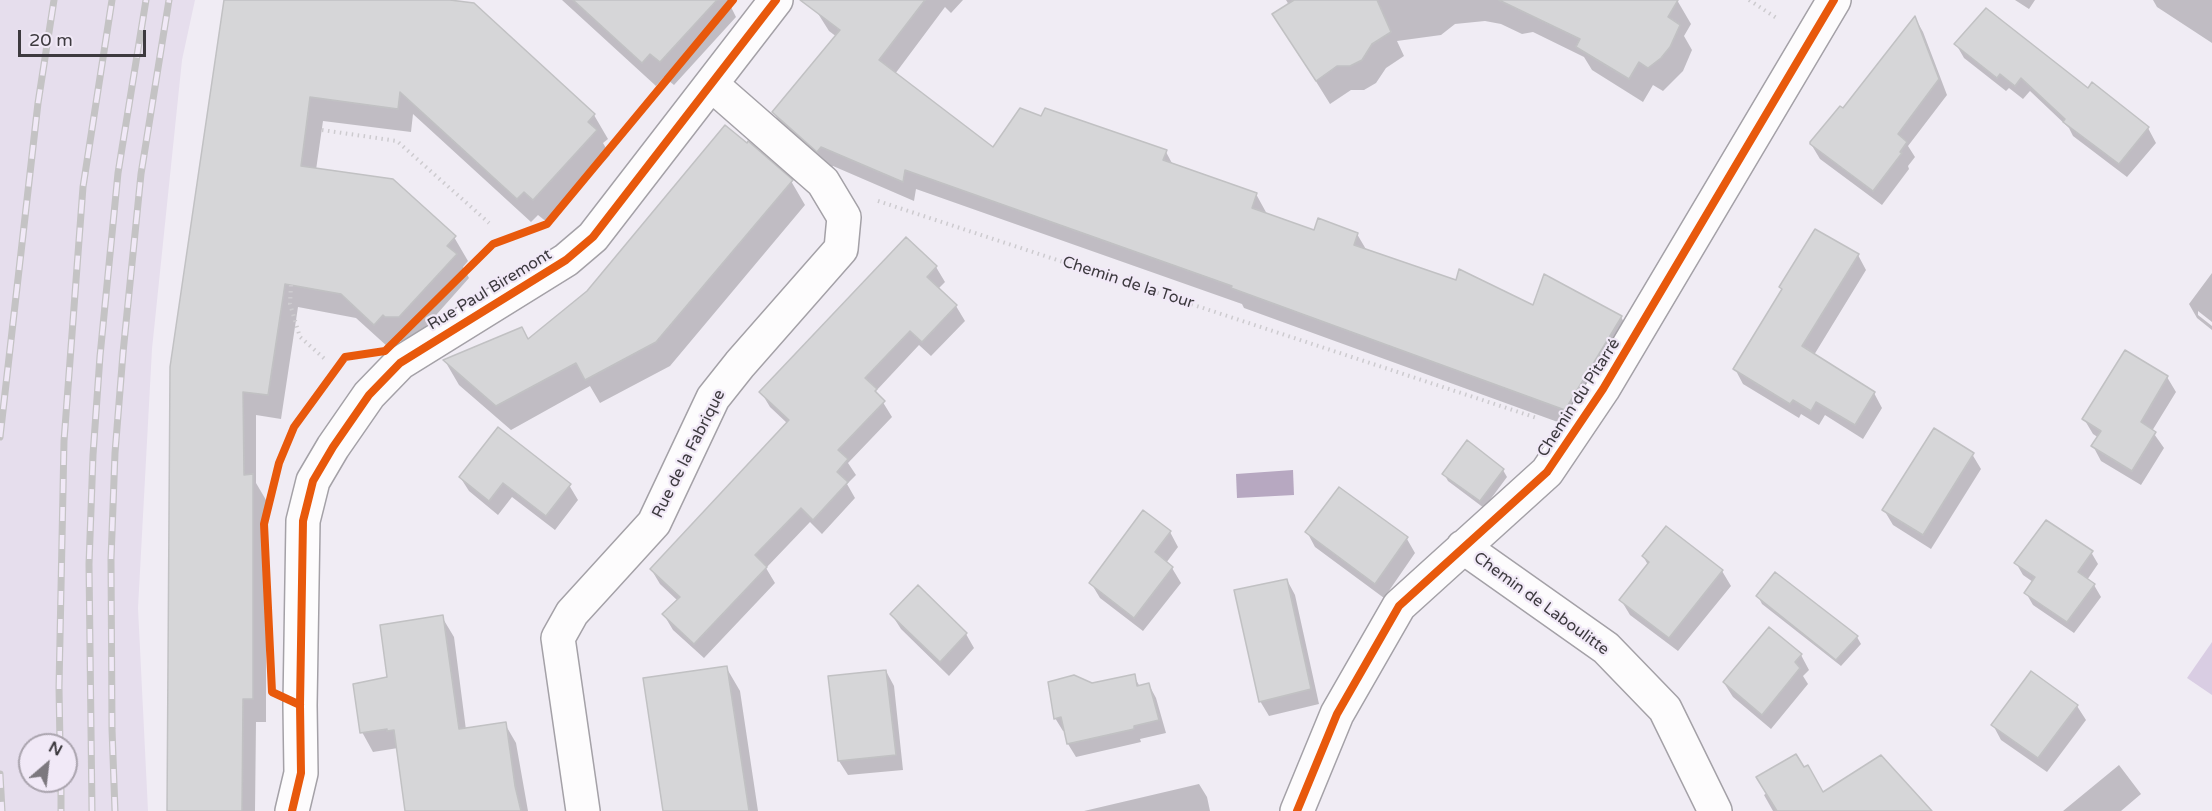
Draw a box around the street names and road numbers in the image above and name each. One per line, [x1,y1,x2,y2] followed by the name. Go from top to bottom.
[424,245,556,335] street label: Rue Paul Biremont
[1060,253,1196,313] street label: Chemin de la Tour
[1534,335,1624,461] street label: Chemin du Pitarré
[648,387,730,521] street label: Rue de la Fabrique
[1470,548,1612,660] street label: Chemin de Laboulitte

